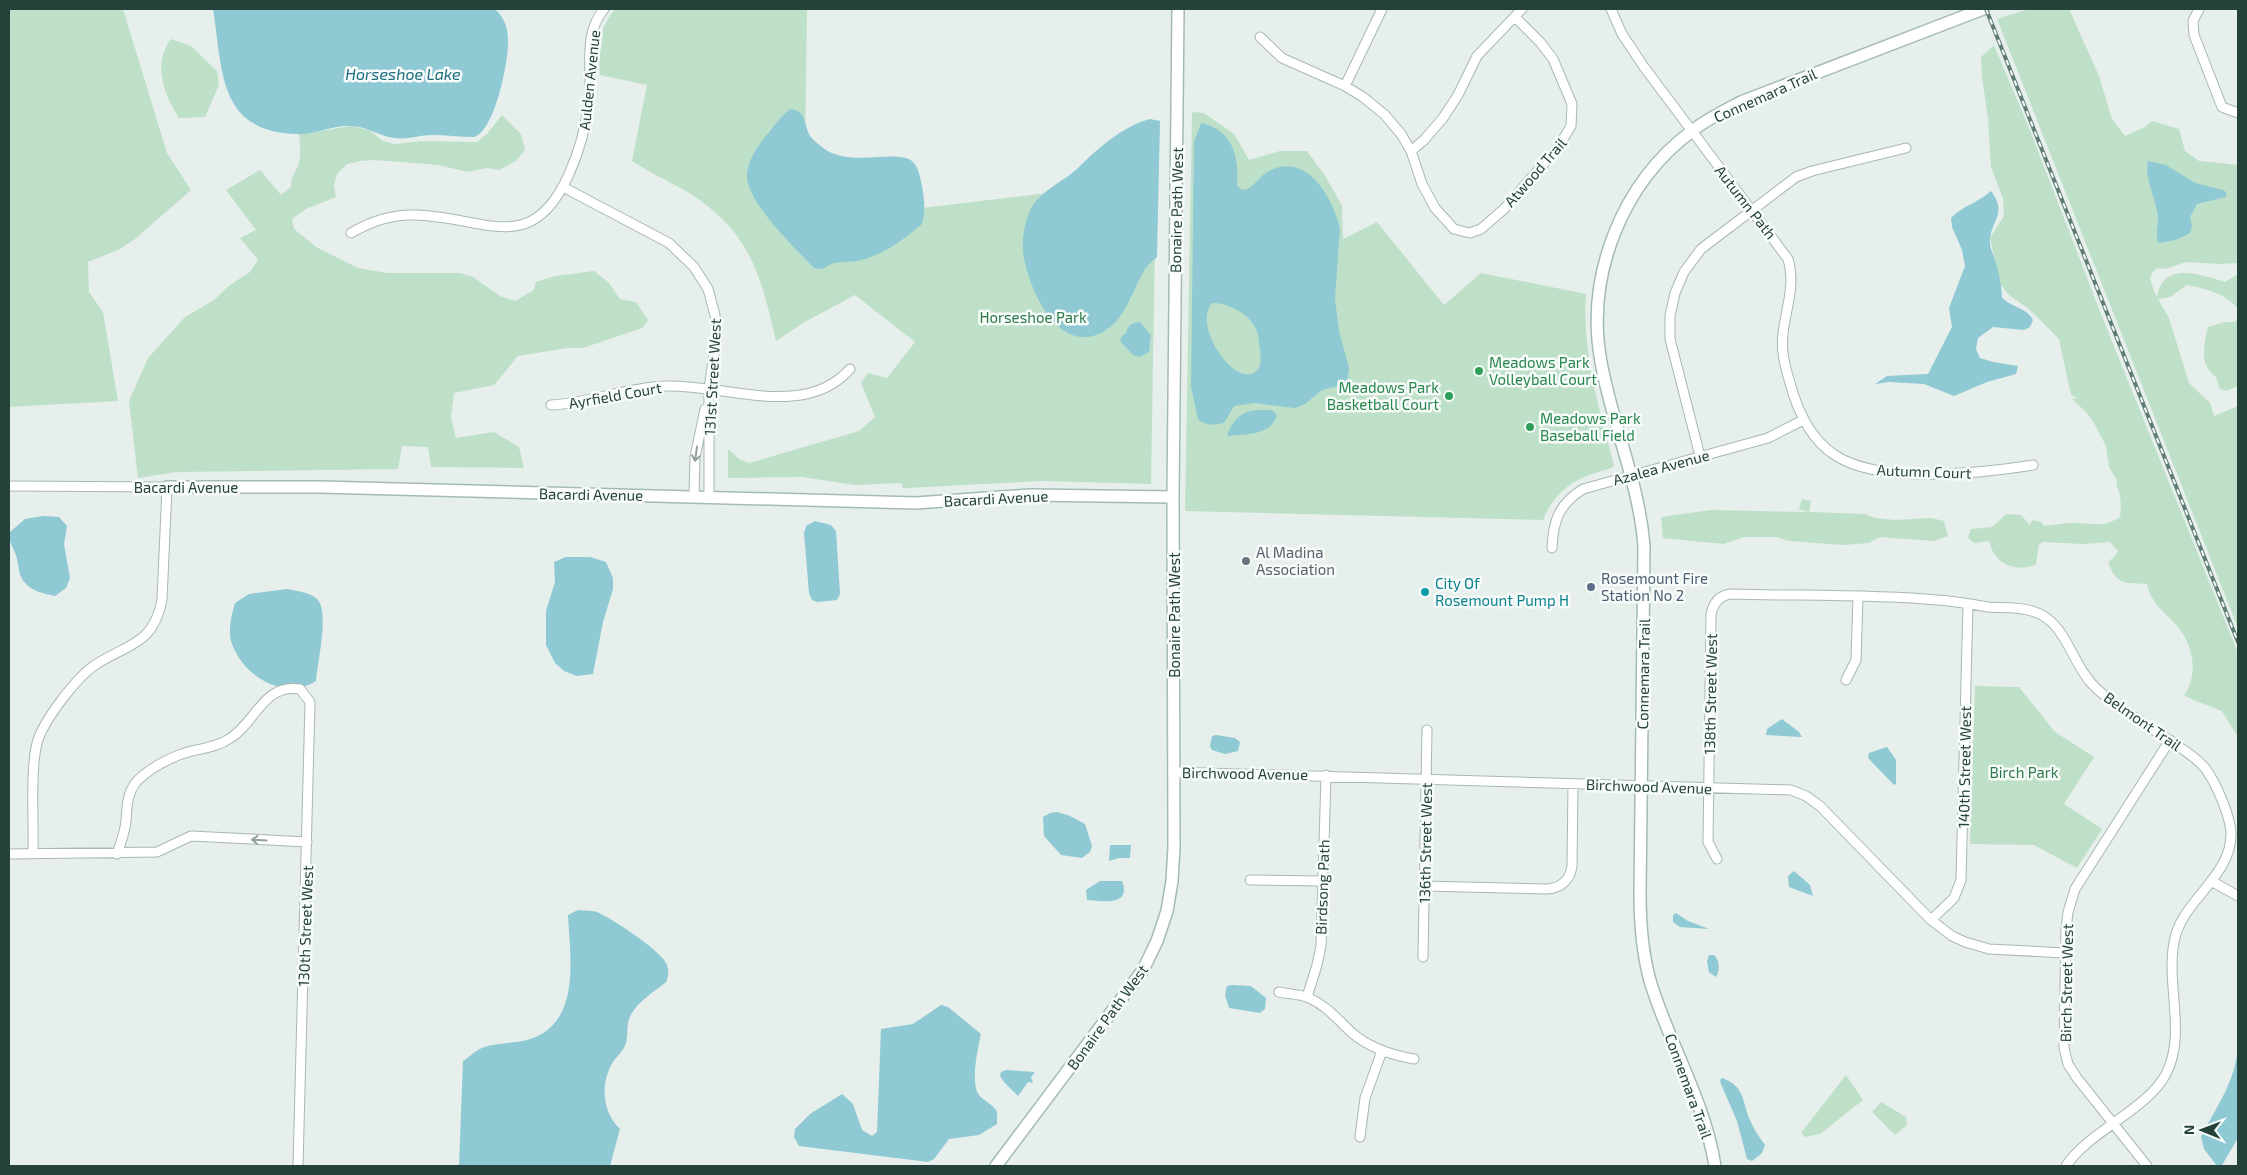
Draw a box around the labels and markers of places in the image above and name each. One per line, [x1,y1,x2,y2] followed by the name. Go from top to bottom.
[1489,353,1597,388] place label: Meadows Park Volleyball Court
[1473,365,1485,377] marker: Meadows Park Volleyball Court
[1327,378,1439,413] place label: Meadows Park Basketball Court
[1443,390,1455,402] marker: Meadows Park Basketball Court
[1540,409,1641,444] place label: Meadows Park Baseball Field
[1524,421,1536,433] marker: Meadows Park Baseball Field
[1256,543,1335,578] place label: Al Madina Association
[1240,555,1252,567] marker: Al Madina Association
[1601,569,1708,604] place label: Rosemount Fire Station No 2
[1435,574,1569,609] place label: City Of Rosemount Pump H
[1585,581,1597,593] marker: Rosemount Fire Station No 2
[1419,586,1431,598] marker: City Of Rosemount Pump H

